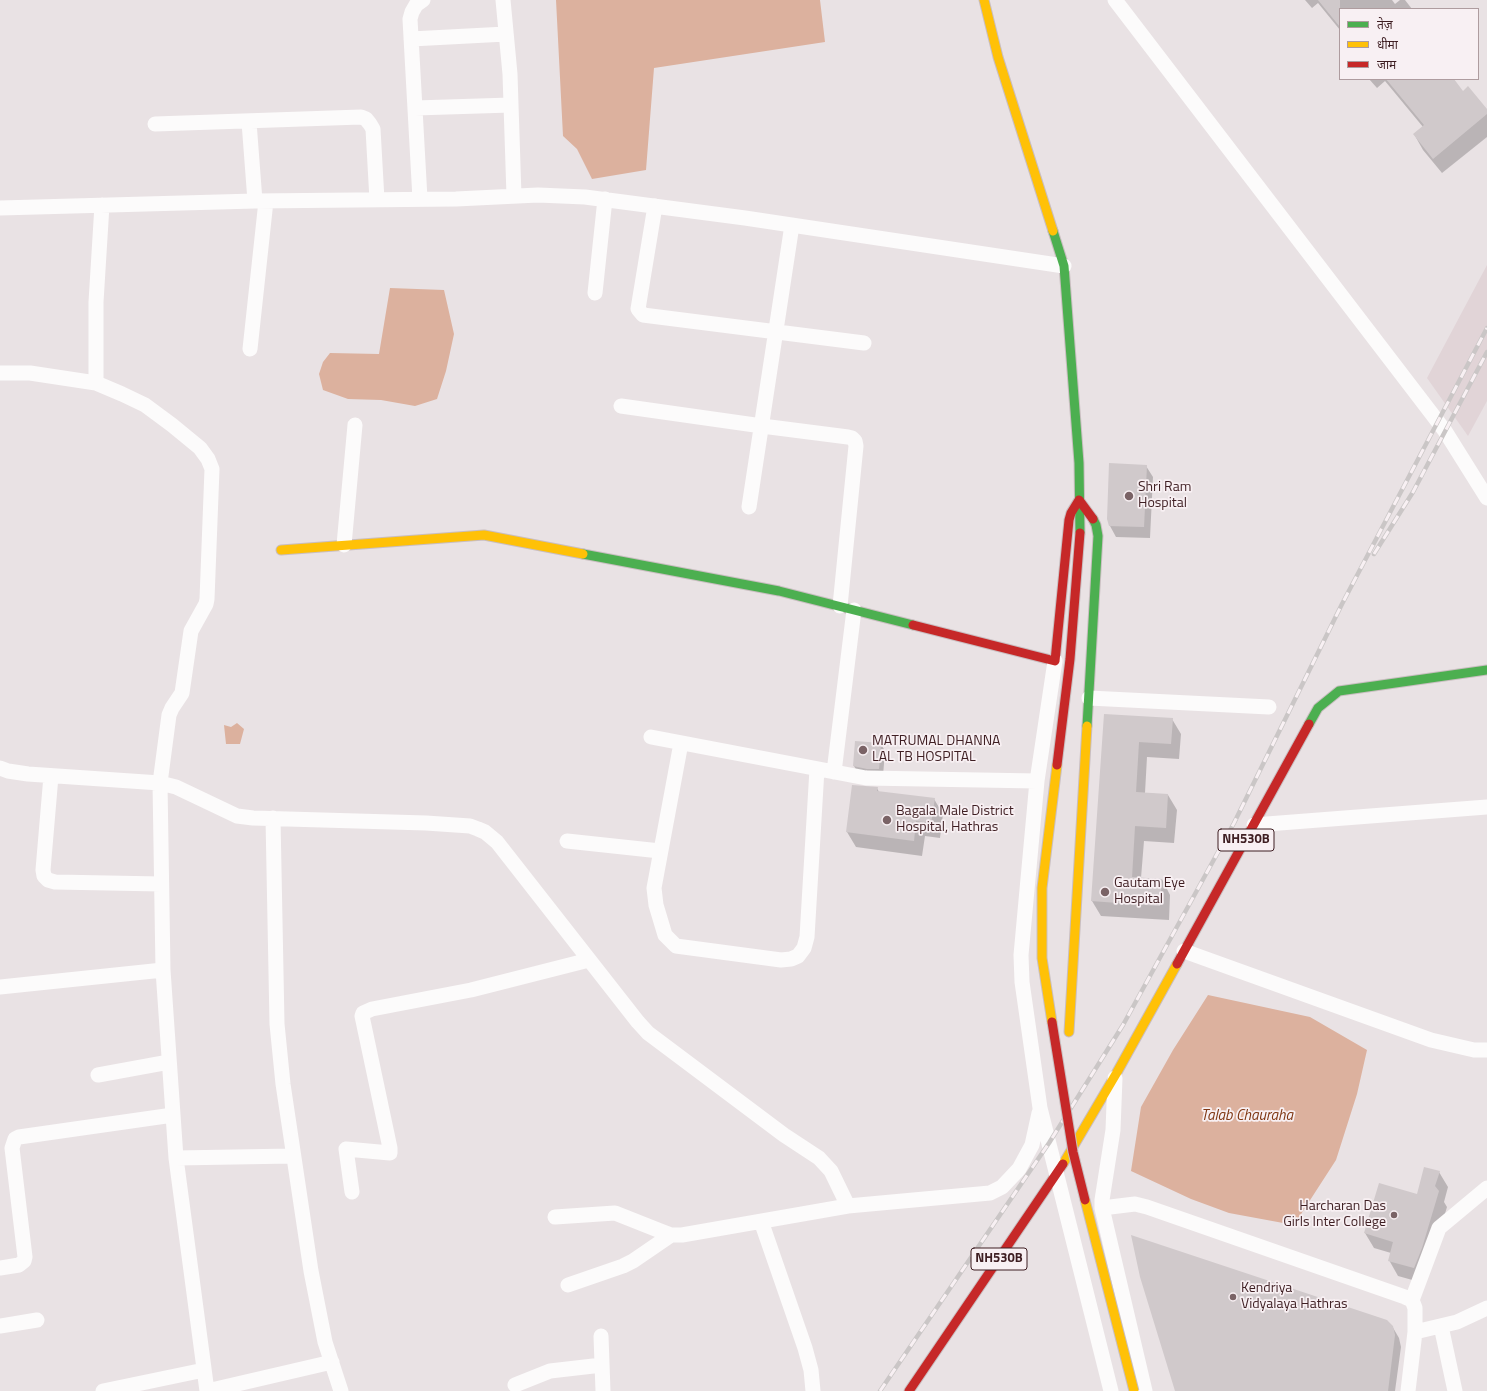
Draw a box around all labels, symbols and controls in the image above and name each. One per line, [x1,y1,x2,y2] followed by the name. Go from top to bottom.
[1339,8,1479,80] legend
[1377,15,1393,34] text: तेज़
[1377,35,1398,54] text: धीमा
[1377,55,1396,74] text: जाम
[1138,480,1191,512] place label: Shri Ram Hospital
[1123,490,1135,502] marker: Shri Ram Hospital
[872,734,1000,766] place label: MATRUMAL DHANNA LAL TB HOSPITAL
[857,744,869,756] marker: MATRUMAL DHANNA LAL TB HOSPITAL
[896,804,1014,836] place label: Bagala Male District Hospital, Hathras
[881,814,893,826] marker: Bagala Male District Hospital, Hathras
[1218,829,1274,851] road number: NH530B
[1114,876,1185,908] place label: Gautam Eye Hospital
[1099,886,1111,898] marker: Gautam Eye Hospital
[1201,1107,1293,1125] water label: Talab Chauraha
[1283,1199,1386,1232] place label: Harcharan Das Girls Inter College
[1389,1210,1399,1220] marker: Harcharan Das Girls Inter College
[971,1248,1027,1270] road number: NH530B
[1241,1281,1347,1314] place label: Kendriya Vidyalaya Hathras
[1228,1292,1238,1302] marker: Kendriya Vidyalaya Hathras

